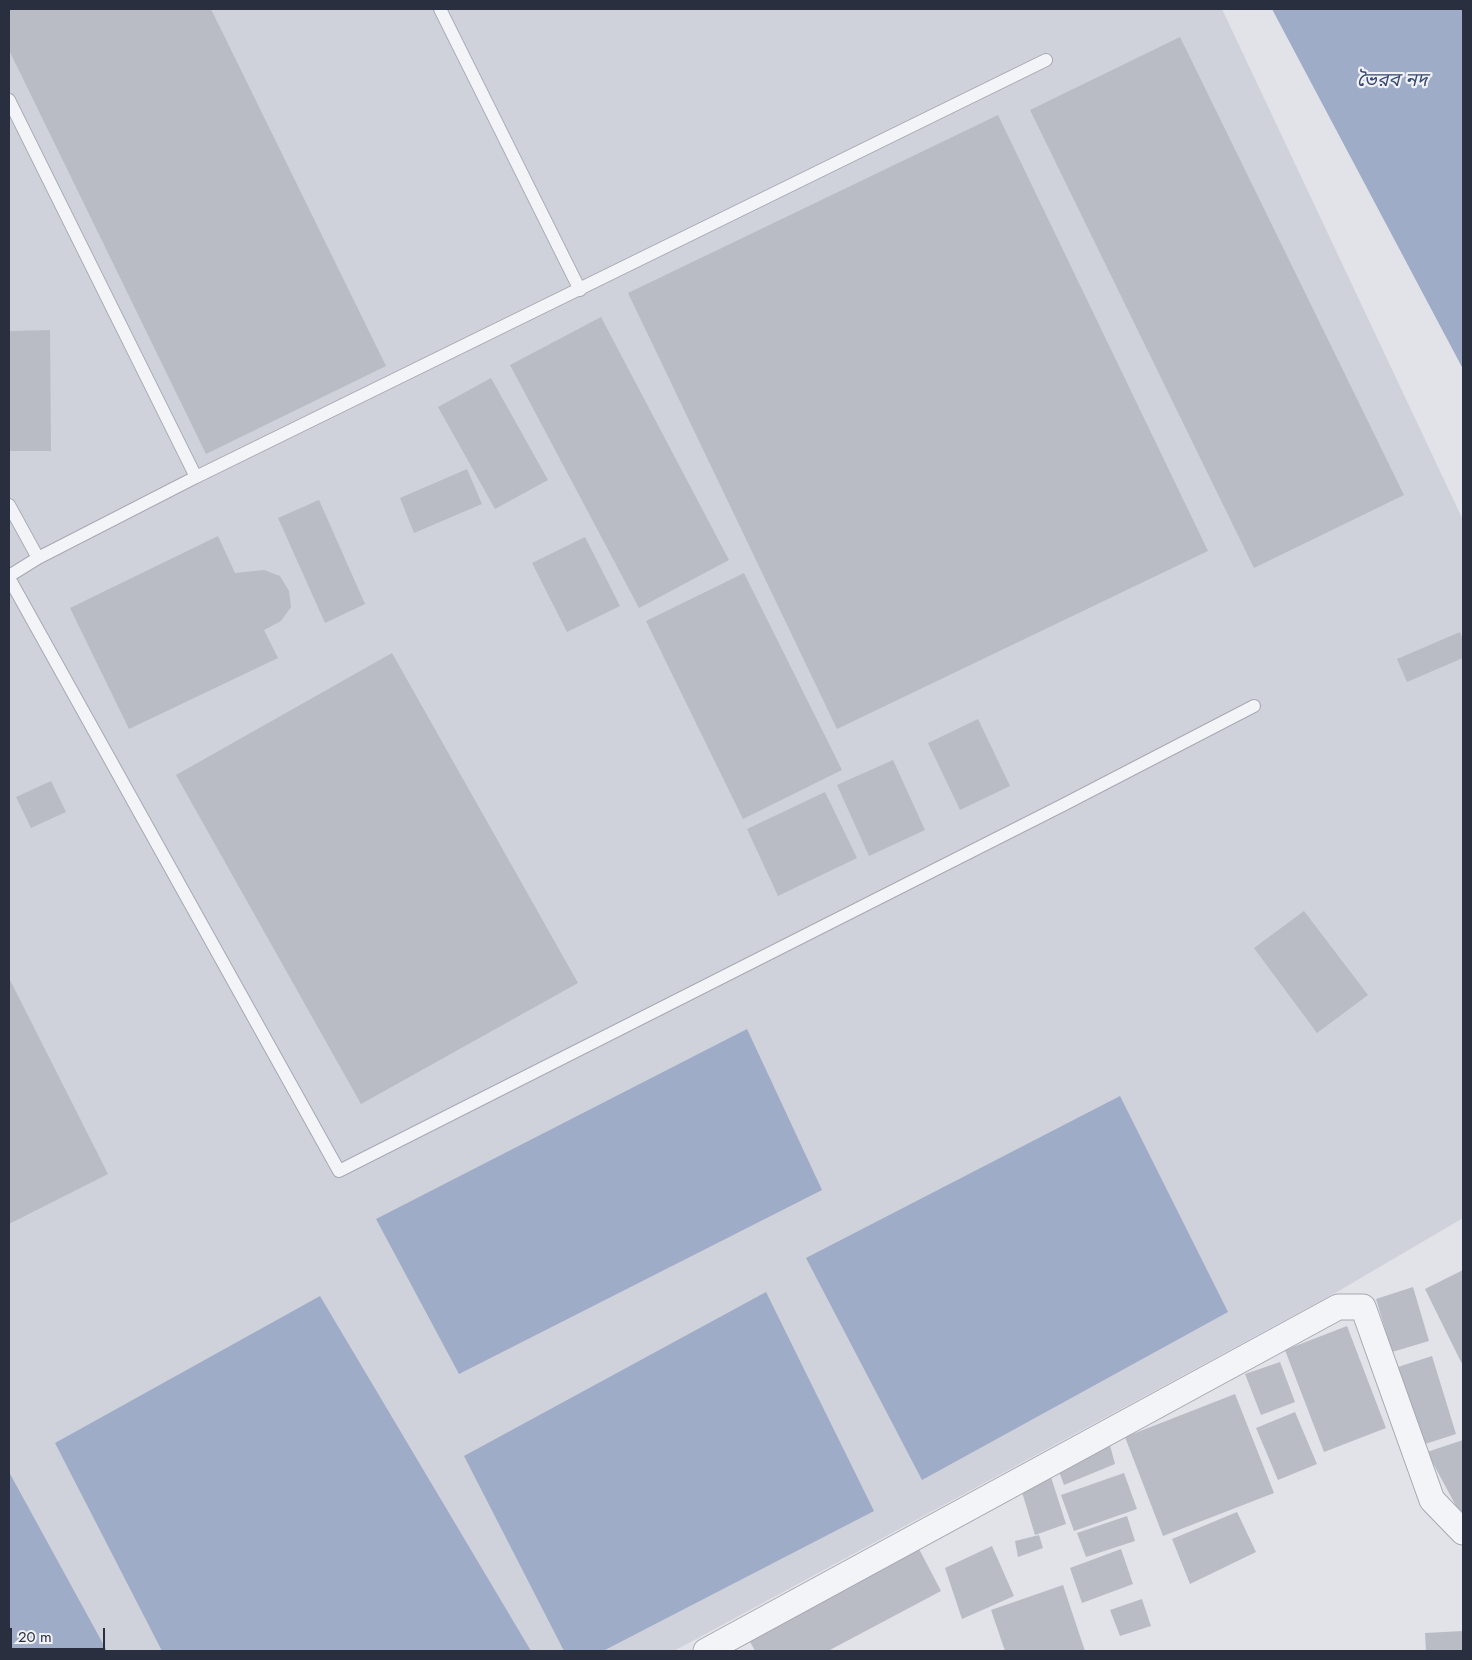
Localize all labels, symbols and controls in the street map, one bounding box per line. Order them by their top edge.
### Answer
water label: ভৈরব নদ [1357,70,1427,92]
scale bar [12,1618,108,1650]
text: 20 m [18,1626,52,1648]

